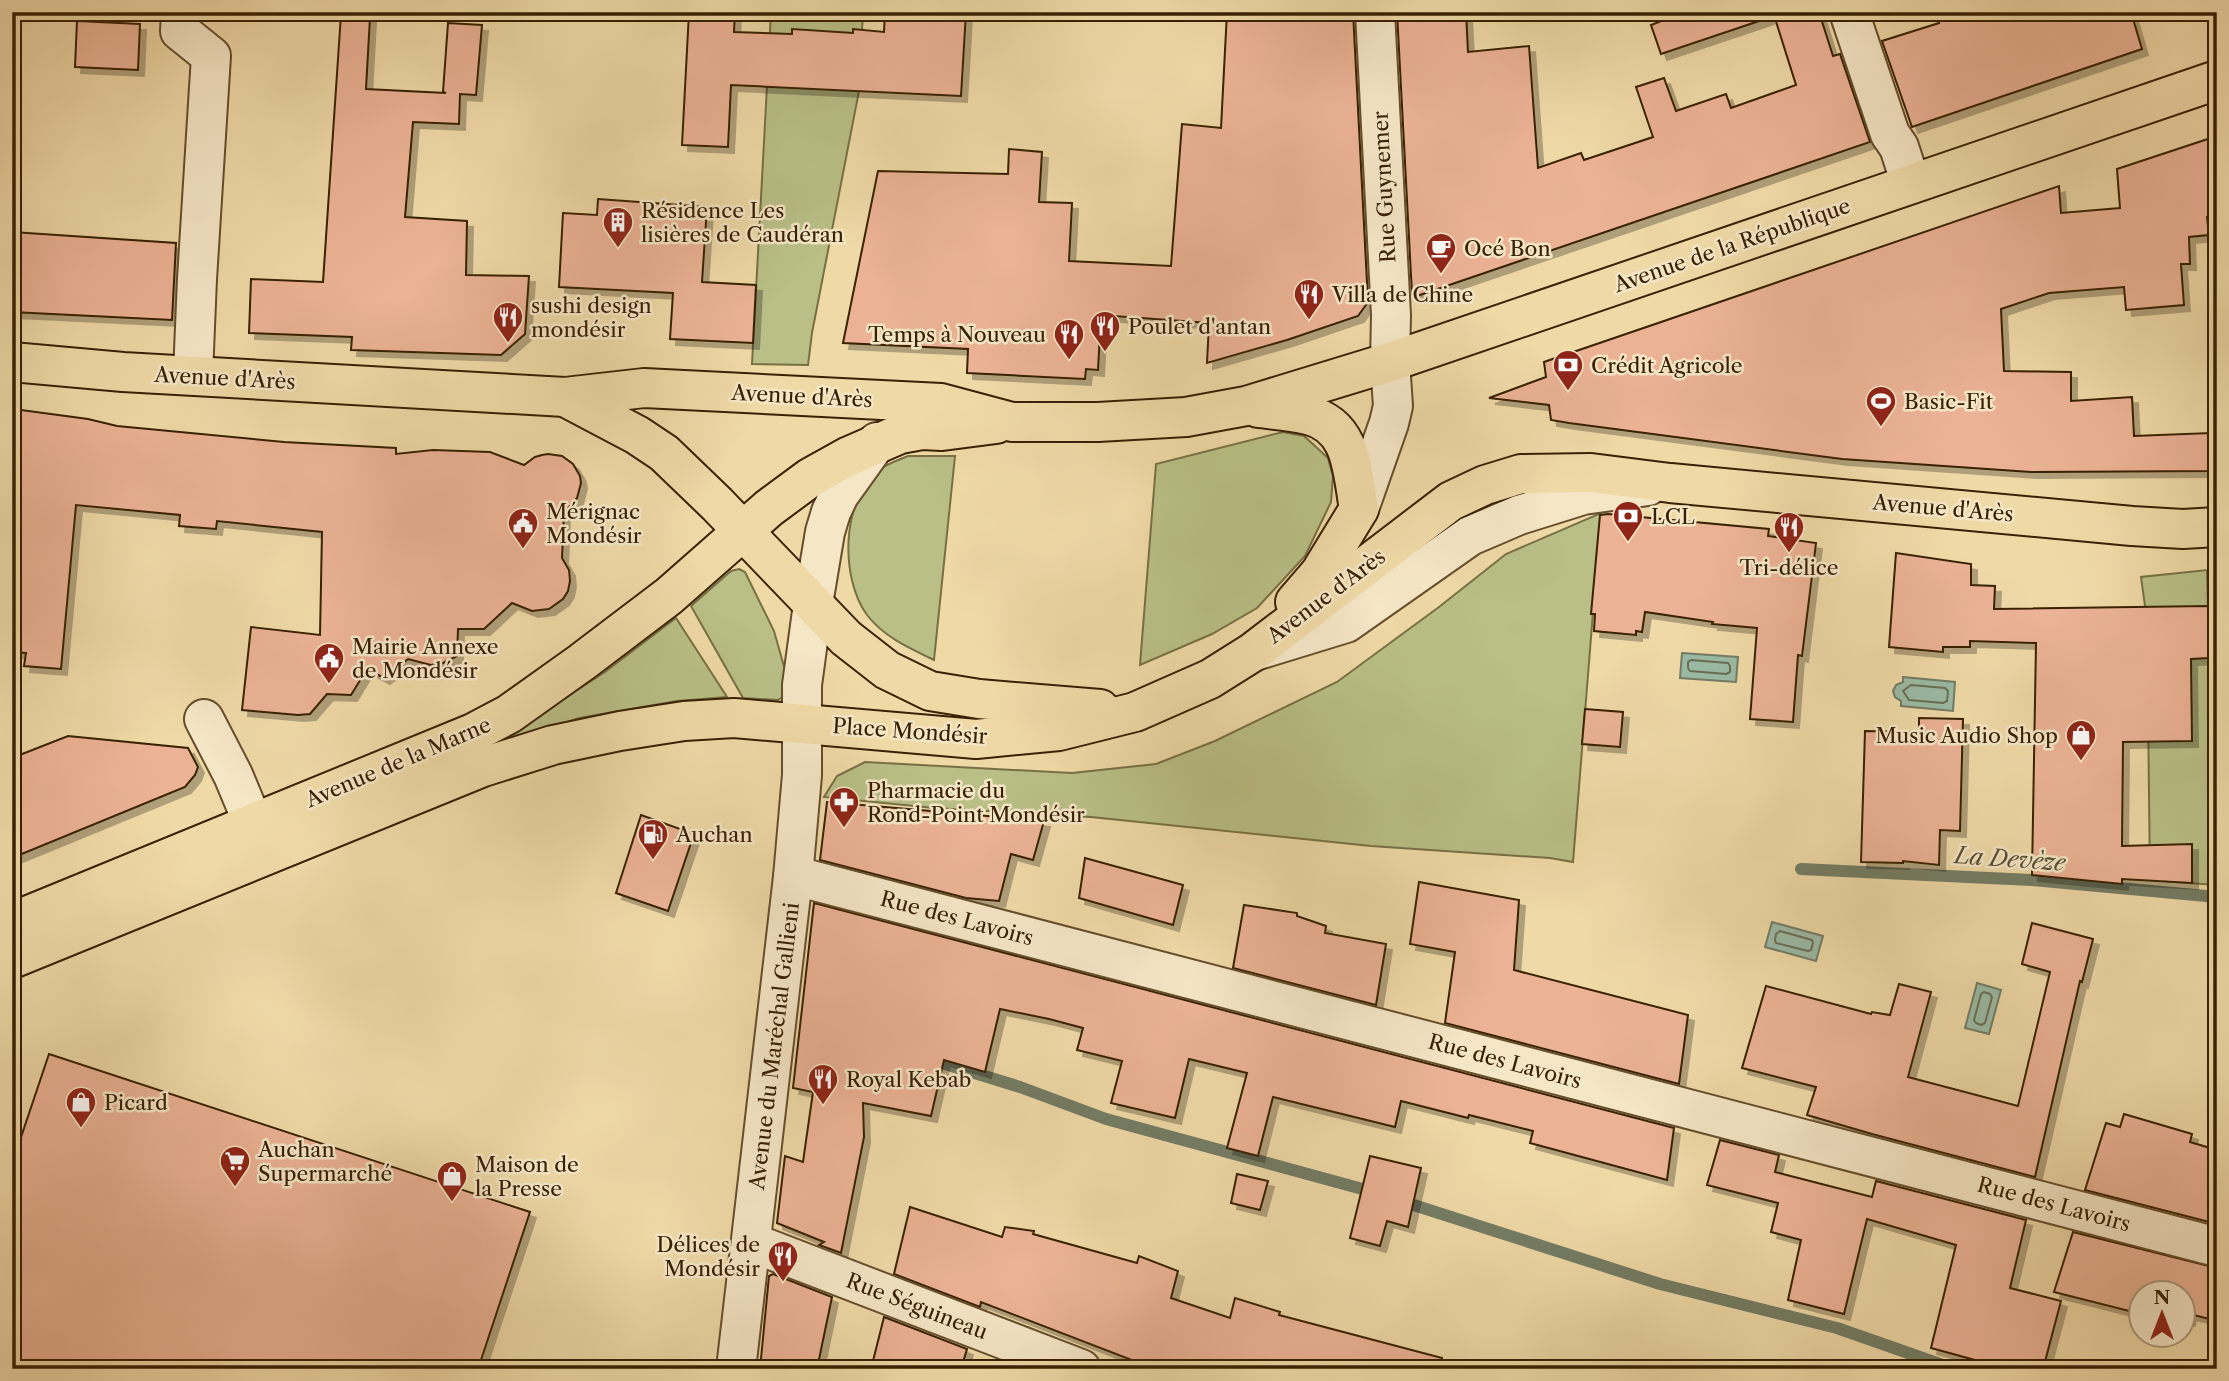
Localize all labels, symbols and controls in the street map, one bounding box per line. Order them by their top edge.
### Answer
street label: Rue Guynemer [1368,110,1400,264]
street label: Avenue de la République [1609,193,1854,298]
place label: Résidence Les lisières de Caudéran [641,198,844,247]
building icon: Résidence Les lisières de Caudéran [601,205,635,249]
cafe icon: Océ Bon [1424,231,1458,275]
place label: Océ Bon [1464,236,1551,261]
restaurant icon: Villa de Chine [1292,277,1326,321]
place label: Villa de Chine [1331,282,1473,307]
place label: sushi design mondésir [531,293,652,342]
restaurant icon: sushi design mondésir [491,300,525,344]
restaurant icon: Poulet d'antan [1088,309,1122,353]
place label: Poulet d'antan [1128,314,1271,339]
restaurant icon: Temps à Nouveau [1052,317,1086,361]
place label: Temps à Nouveau [868,322,1046,347]
bank icon: Crédit Agricole [1551,348,1585,392]
place label: Crédit Agricole [1591,353,1743,378]
street label: Avenue d'Arès [153,362,296,394]
street label: Avenue d'Arès [730,380,873,412]
sports icon: Basic-Fit [1864,384,1898,428]
place label: Basic-Fit [1904,389,1994,414]
street label: Avenue d'Arès [1871,489,2014,527]
place label: Mérignac Mondésir [546,499,642,548]
bank icon: LCL [1611,499,1645,543]
place label: LCL [1651,504,1695,529]
public building icon: Mérignac Mondésir [506,506,540,550]
restaurant icon: Tri-délice [1772,510,1806,554]
street label: Avenue d'Arès [1261,543,1390,649]
place label: Tri-délice [1739,555,1839,580]
place label: Mairie Annexe de Mondésir [352,634,499,683]
public building icon: Mairie Annexe de Mondésir [312,641,346,685]
street label: Avenue de la Marne [301,712,494,813]
street label: Place Mondésir [832,713,988,749]
shop icon: Music Audio Shop [2064,718,2098,762]
place label: Music Audio Shop [1876,723,2058,748]
place label: Pharmacie du Rond-Point Mondésir [867,778,1085,827]
pharmacy icon: Pharmacie du Rond-Point Mondésir [827,785,861,829]
fuel station icon: Auchan [636,817,670,861]
place label: Auchan [675,822,753,847]
water label: La Devèze [1952,841,2067,877]
street label: Rue des Lavoirs [878,886,1036,950]
street label: Avenue du Maréchal Gallieni [744,901,804,1192]
street label: Rue des Lavoirs [1426,1029,1584,1093]
restaurant icon: Royal Kebab [806,1062,840,1106]
place label: Royal Kebab [846,1067,971,1092]
shop icon: Picard [64,1085,98,1129]
place label: Picard [104,1090,168,1115]
place label: Auchan Supermarché [257,1137,392,1186]
supermarket icon: Auchan Supermarché [218,1144,252,1188]
place label: Maison de la Presse [475,1152,579,1201]
shop icon: Maison de la Presse [435,1159,469,1203]
street label: Rue des Lavoirs [1975,1172,2133,1236]
place label: Délices de Mondésir [657,1232,760,1281]
restaurant icon: Délices de Mondésir [766,1239,800,1283]
street label: Rue Séguineau [843,1268,991,1344]
north arrow [2128,1280,2198,1350]
text: N [2154,1286,2170,1309]

